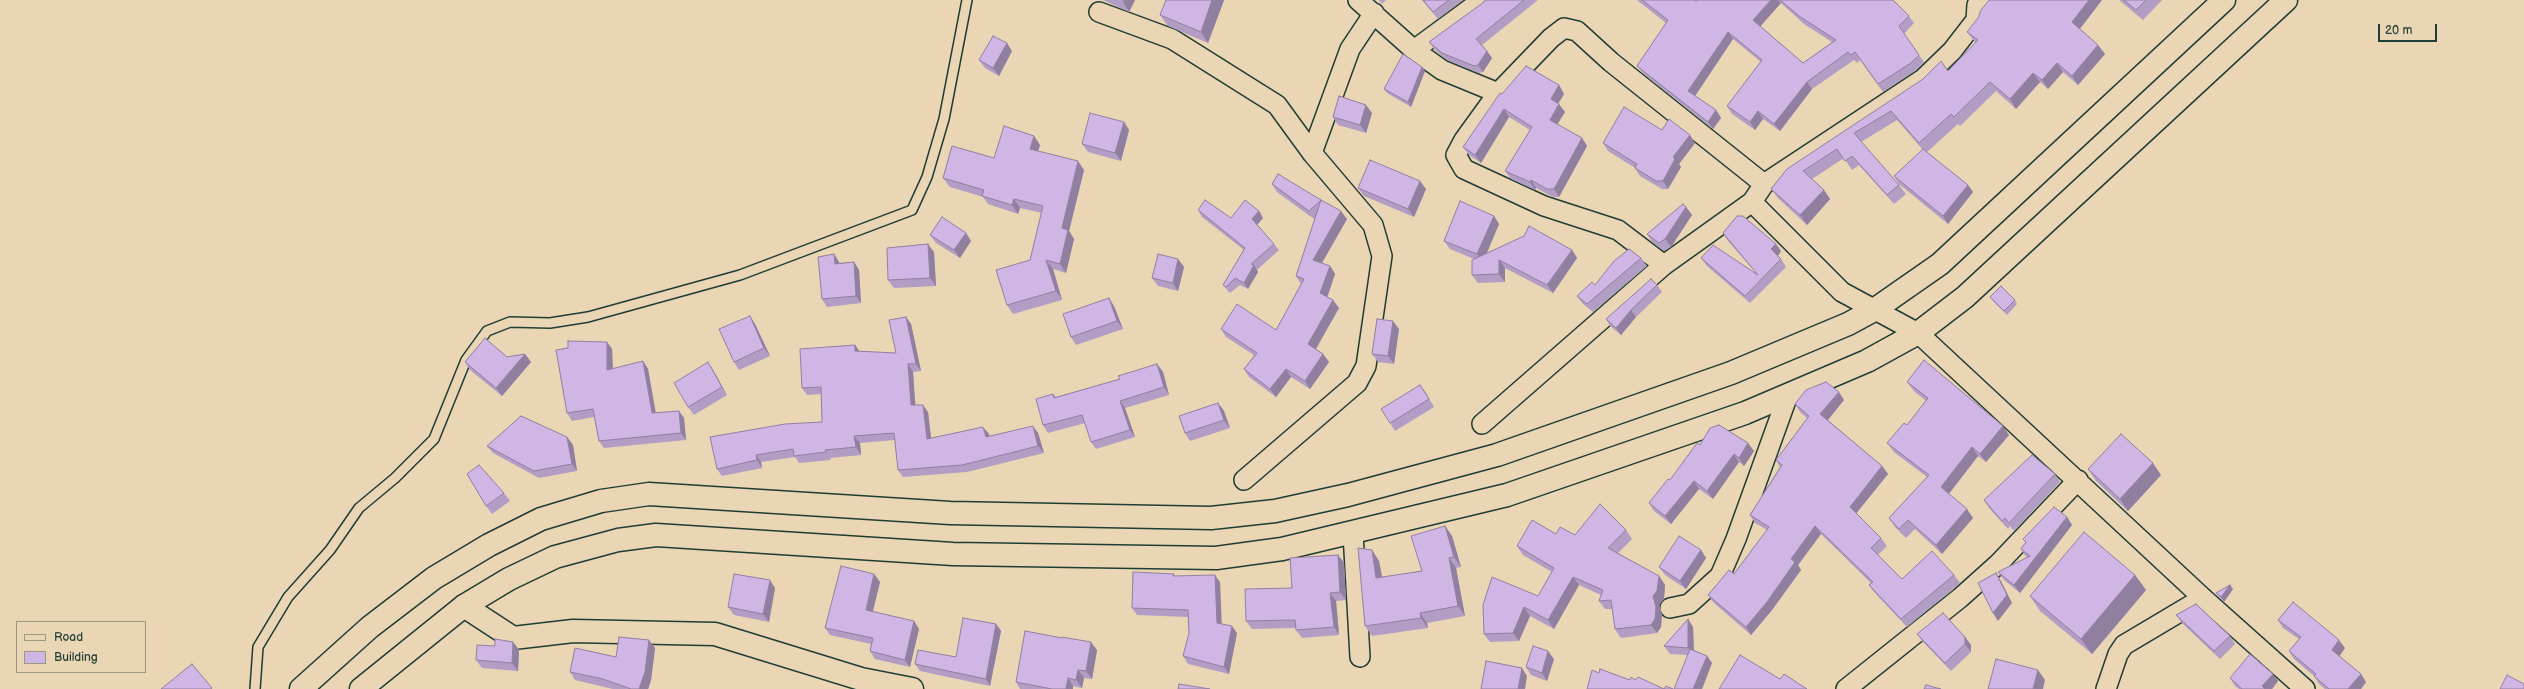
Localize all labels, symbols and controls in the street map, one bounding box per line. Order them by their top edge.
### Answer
scale bar [2380,16,2439,42]
text: 20 m [2385,23,2412,38]
legend [16,621,146,673]
text: Road [54,630,83,645]
text: Building [54,650,98,665]

